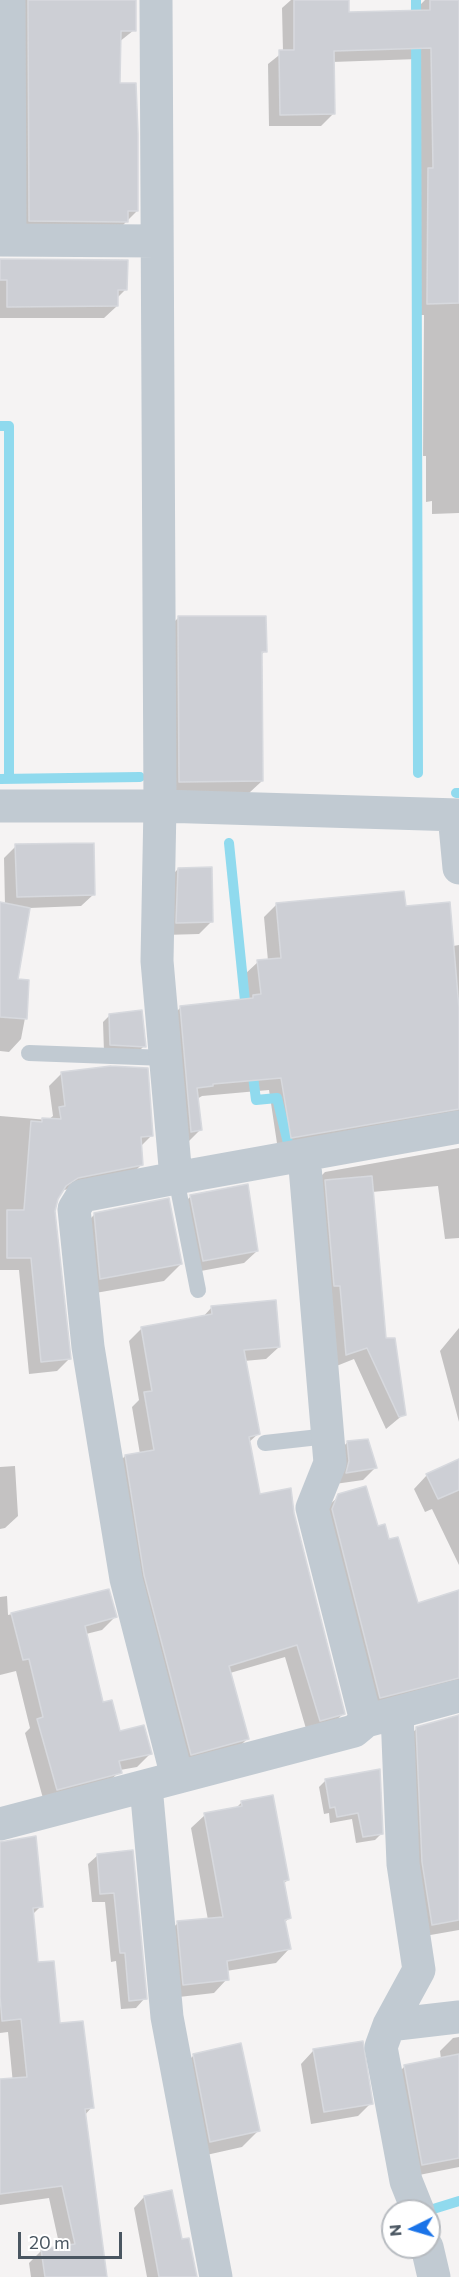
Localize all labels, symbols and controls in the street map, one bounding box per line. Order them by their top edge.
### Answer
north arrow [381,2199,441,2259]
scale bar [21,2220,124,2258]
text: N [385,2224,405,2237]
text: 20 m [29,2231,70,2253]

